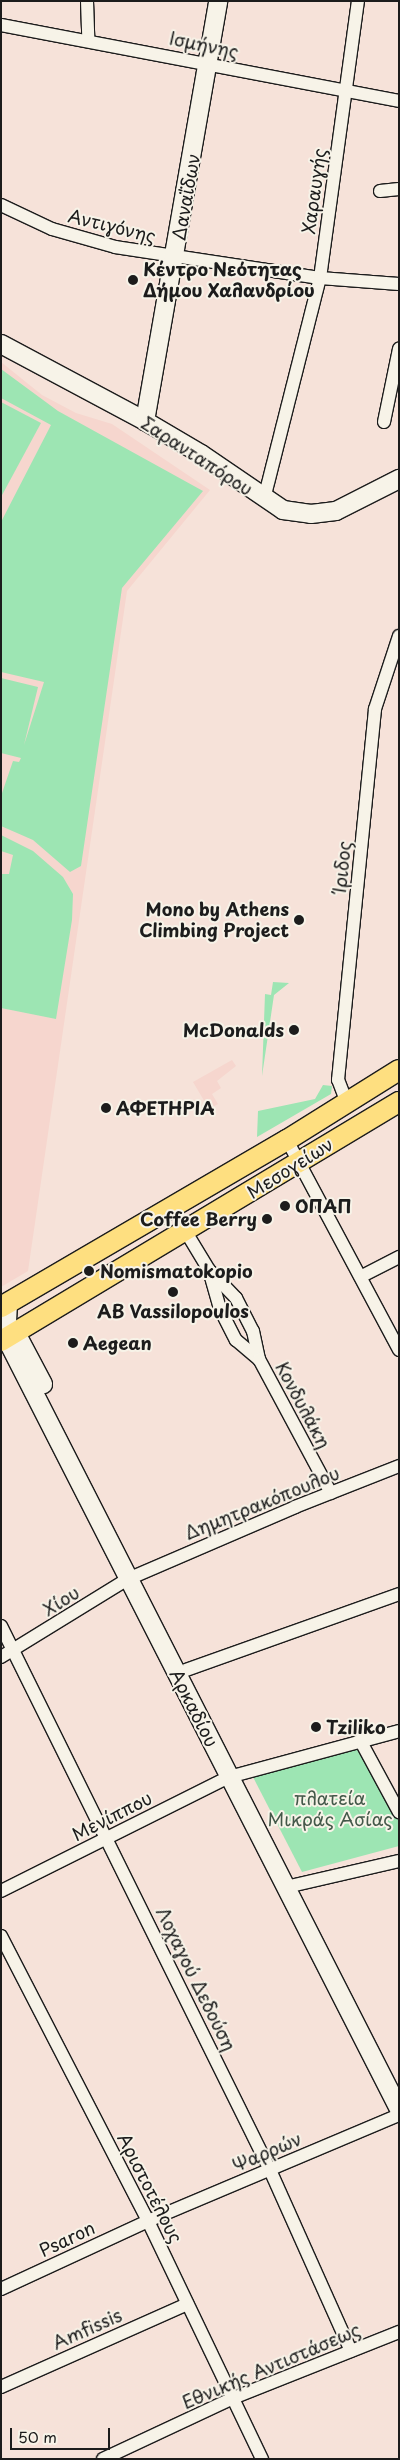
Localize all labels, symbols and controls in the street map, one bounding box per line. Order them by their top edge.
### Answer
street label: Ισμήνης [168,27,240,63]
street label: Χαραυγής [297,147,331,235]
street label: Δαναΐδων [168,152,204,242]
street label: Αντιγόνης [66,205,158,247]
place label: Κέντρο Νεότητας Δήμου Χαλανδρίου [143,259,315,302]
marker: Κέντρο Νεότητας Δήμου Χαλανδρίου [127,274,139,286]
street label: Σαρανταπόρου [137,412,257,500]
street label: Ίριδος [329,840,355,894]
place label: Mono by Athens Climbing Project [139,899,289,942]
marker: Mono by Athens Climbing Project [293,914,305,926]
place label: McDonalds [183,1019,284,1041]
marker: McDonalds [288,1024,300,1036]
place label: ΑΦΕΤΗΡΙΑ [116,1097,215,1119]
marker: ΑΦΕΤΗΡΙΑ [100,1102,112,1114]
street label: Μεσογείων [243,1133,337,1203]
place label: ΟΠΑΠ [295,1195,352,1217]
marker: ΟΠΑΠ [279,1200,291,1212]
place label: Coffee Berry [139,1208,257,1230]
marker: Coffee Berry [261,1213,273,1225]
place label: Nomismatokopio [100,1260,253,1282]
marker: Nomismatokopio [82,1264,96,1278]
marker: AB Vassilopoulos [167,1286,179,1298]
place label: AB Vassilopoulos [97,1300,249,1322]
place label: Aegean [83,1332,152,1354]
marker: Aegean [67,1337,79,1349]
street label: Κονδυλάκη [271,1358,335,1452]
street label: Δημητρακόπουλου [181,1462,343,1544]
street label: Χίου [39,1582,83,1620]
street label: Αρκαδίου [165,1666,223,1750]
place label: Tziliko [326,1716,386,1738]
marker: Tziliko [310,1721,322,1733]
street label: Μενίππου [68,1787,156,1845]
park label: πλατεία Μικράς Ασίας [267,1788,393,1830]
street label: Λοχαγού Δεδούση [152,1904,240,2054]
street label: Ψαρρών [229,2128,305,2176]
street label: Αριστοτέλους [113,2130,187,2246]
street label: Psaron [36,2217,98,2261]
street label: Amfissis [49,2304,125,2354]
street label: Εθνικής Αντιστάσεως [179,2319,363,2413]
scale bar [12,2418,112,2450]
text: 50 m [18,2425,57,2448]

